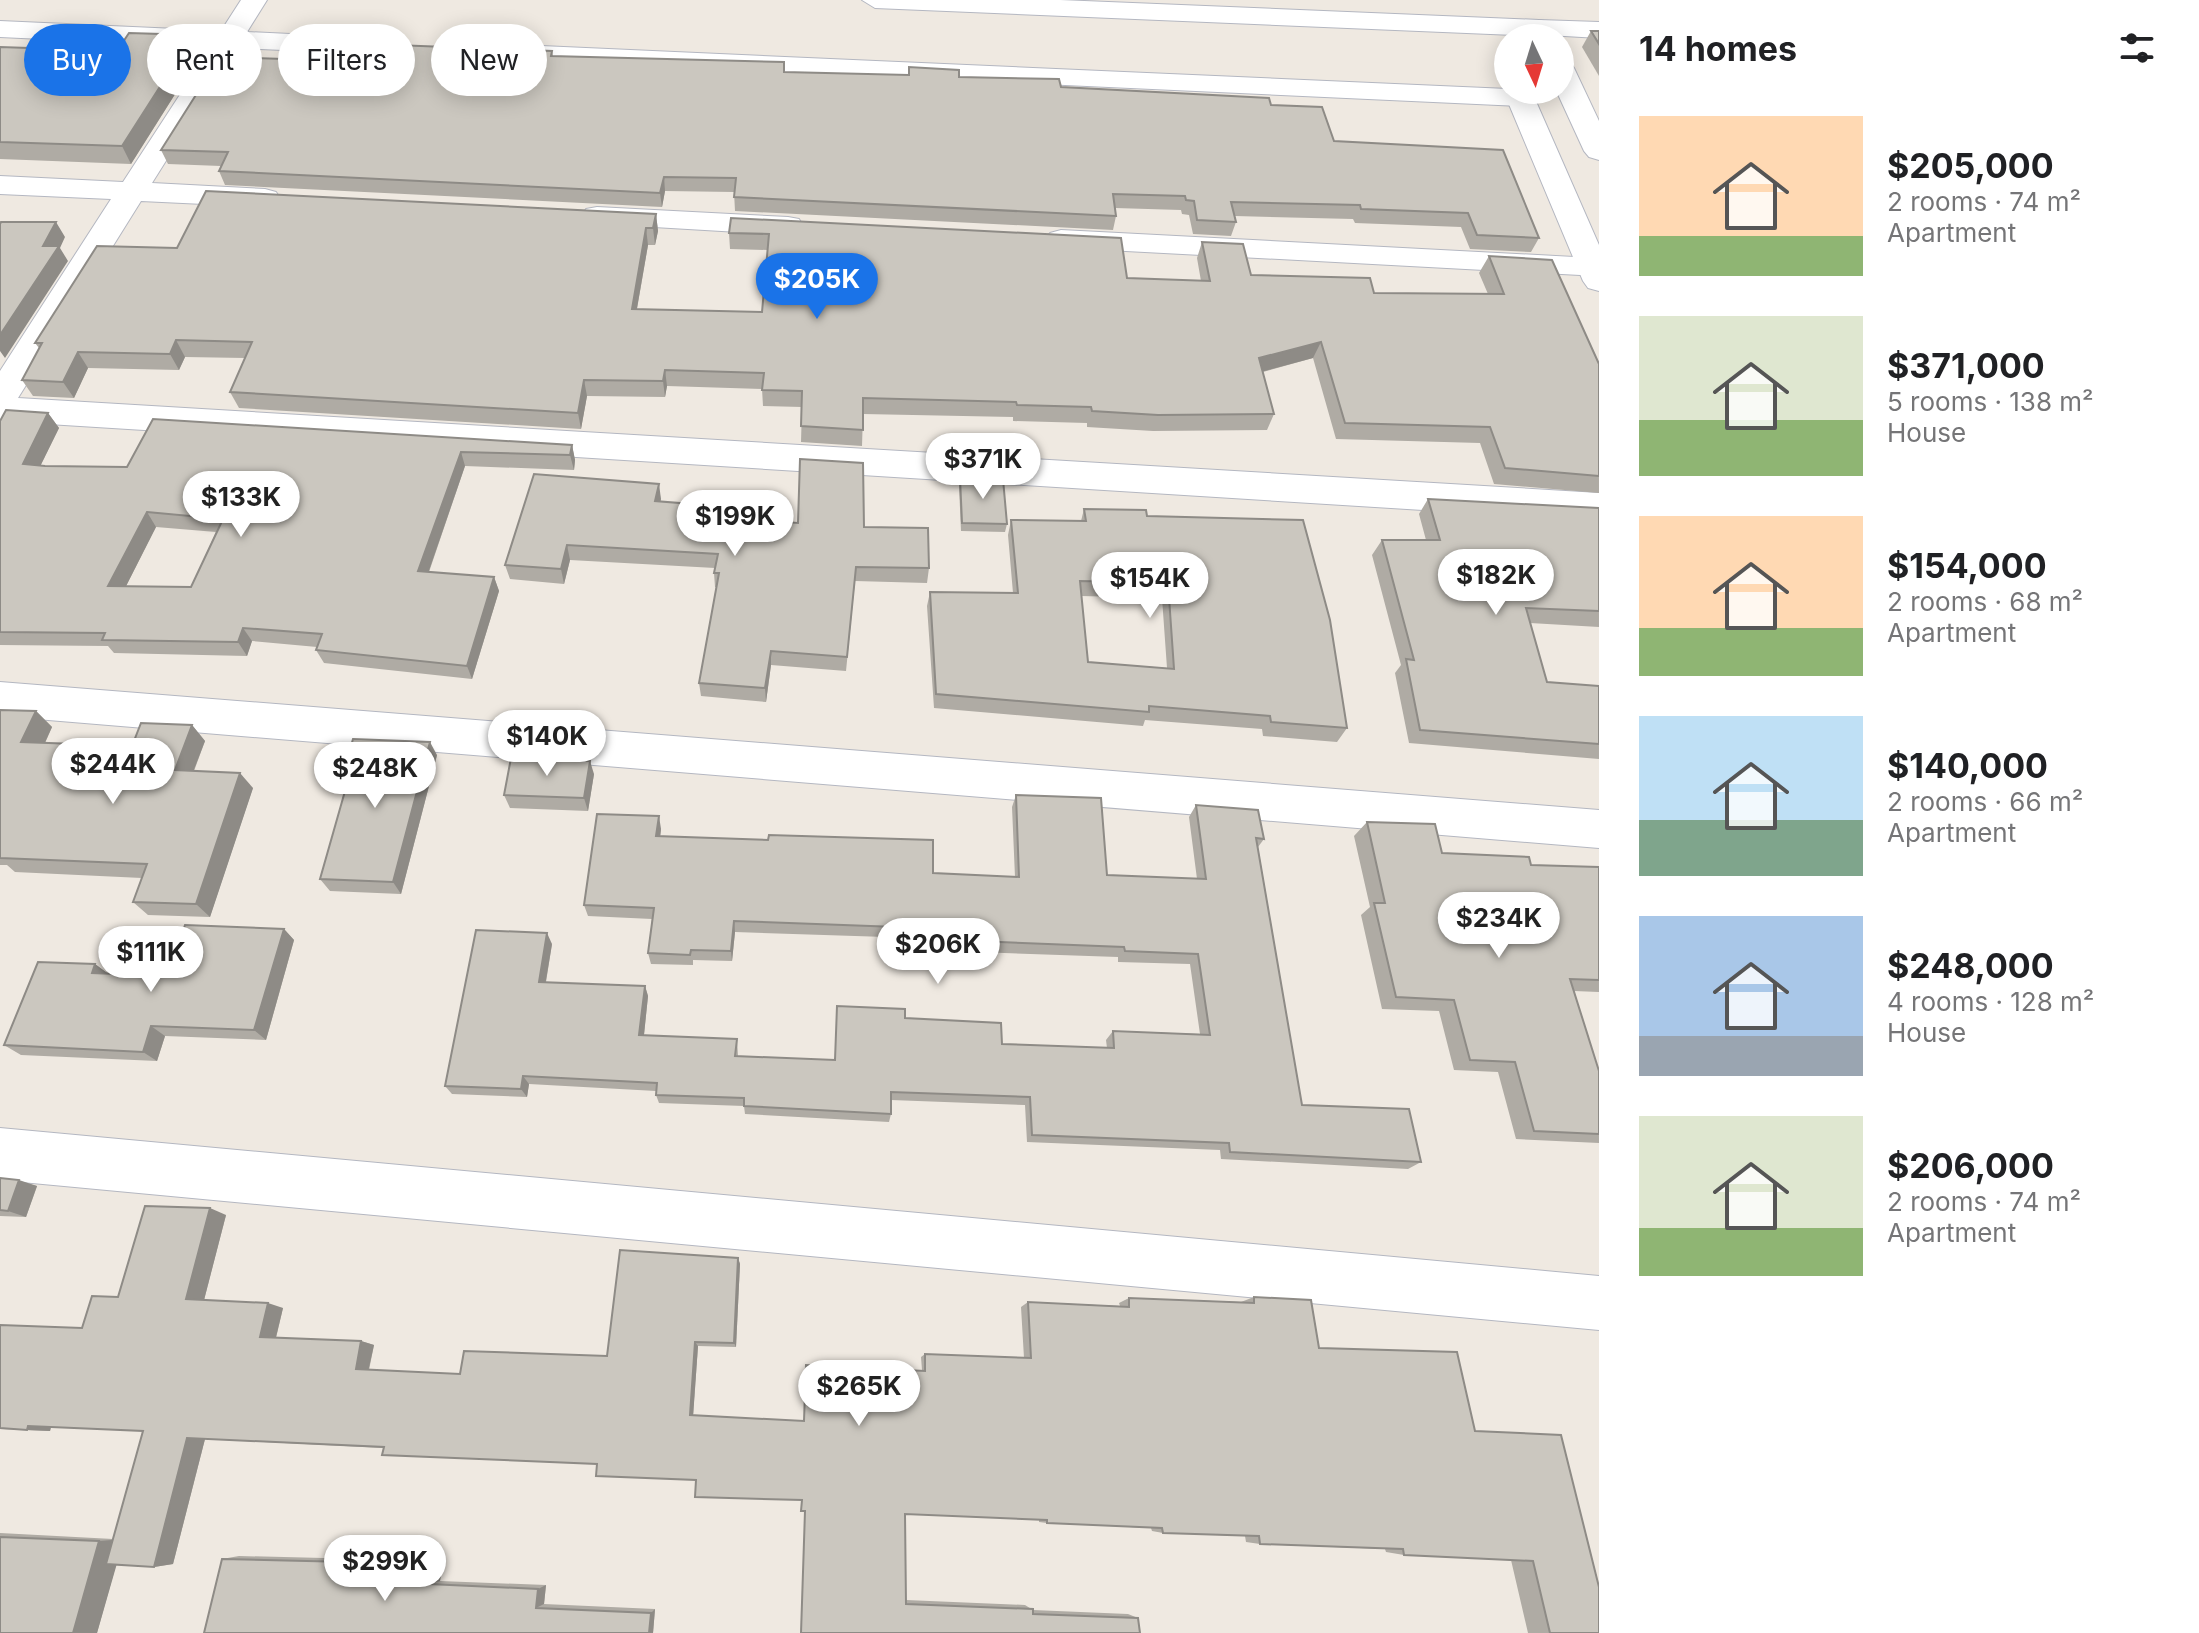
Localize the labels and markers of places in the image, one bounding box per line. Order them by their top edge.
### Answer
pin: $205K [761,253,873,321]
pin: $371K [927,433,1039,501]
pin: $133K [185,471,297,539]
pin: $199K [679,490,791,558]
pin: $182K [1440,549,1552,617]
pin: $154K [1094,552,1206,620]
pin: $140K [491,710,603,778]
pin: $244K [57,738,169,806]
pin: $248K [319,742,431,810]
pin: $234K [1443,892,1555,960]
pin: $206K [882,918,994,986]
pin: $111K [95,926,207,994]
pin: $265K [803,1360,915,1428]
pin: $299K [329,1535,441,1603]

